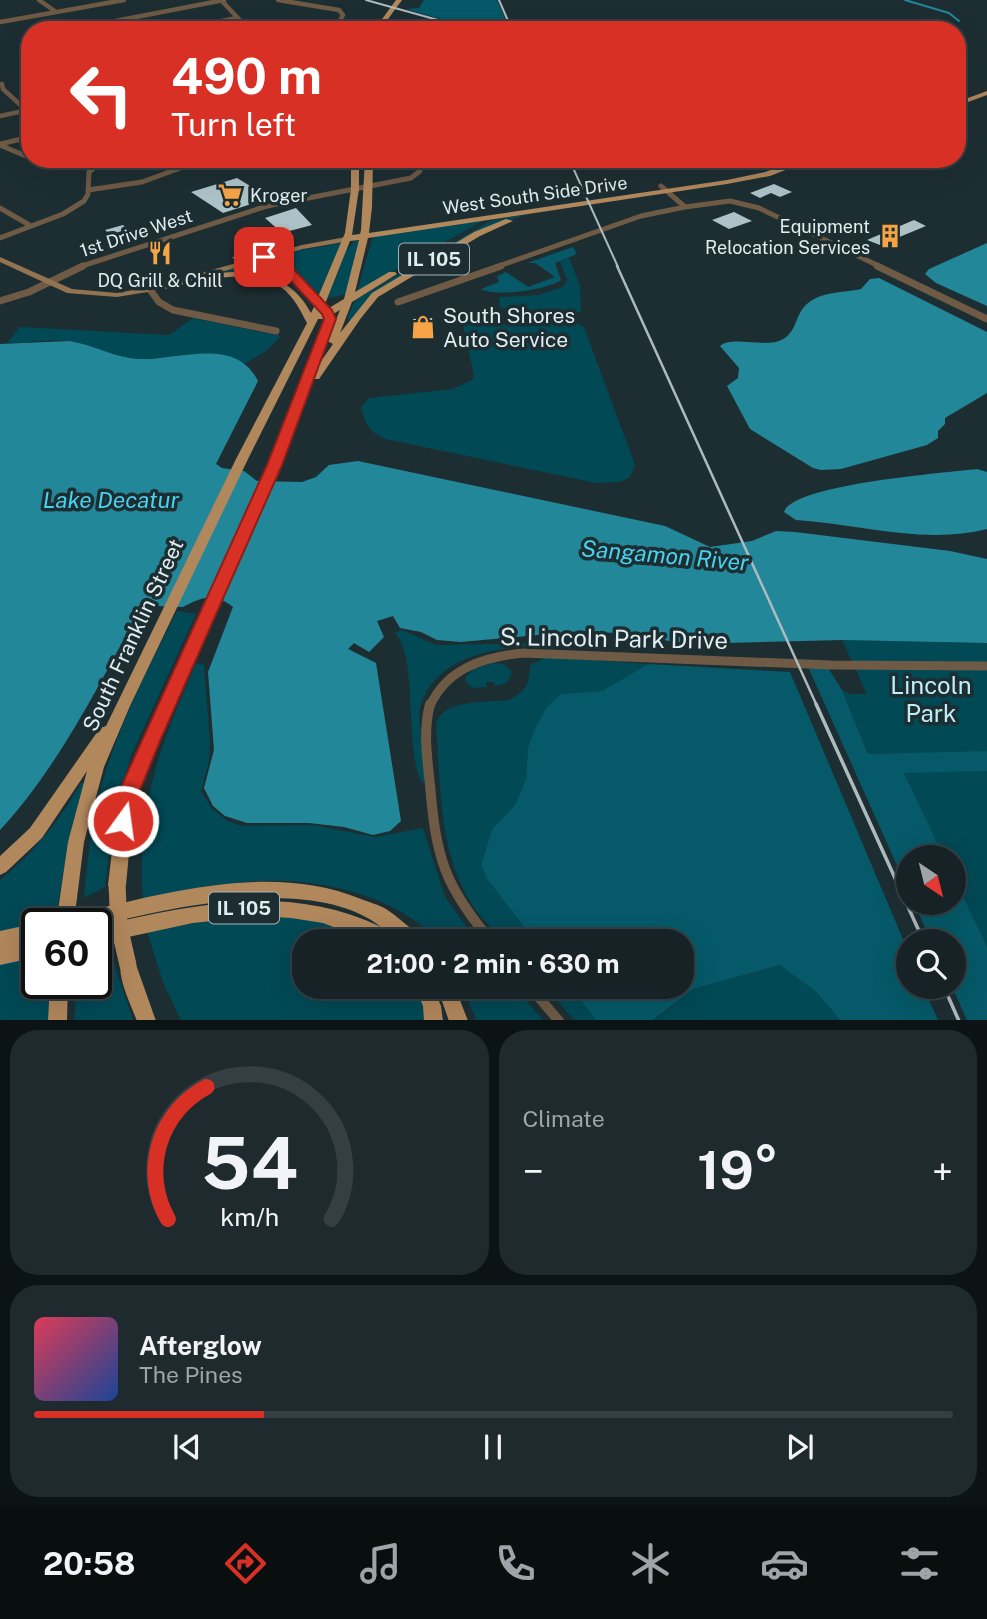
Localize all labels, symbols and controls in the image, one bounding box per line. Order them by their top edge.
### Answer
text: 490 m [171,47,322,105]
icon: left [56,49,147,140]
text: Turn left [171,106,296,143]
street label: West South Side Drive [441,172,629,218]
supermarket icon: Kroger [216,181,244,209]
place label: Kroger [250,185,307,206]
street label: 1st Drive West [77,205,195,261]
place label: Equipment Relocation Services [705,216,870,258]
building icon: Equipment Relocation Services [876,222,904,250]
pin [234,227,294,287]
icon: arrive [245,238,283,276]
restaurant icon: DQ Grill & Chill [146,239,174,267]
road number: IL 105 [399,244,469,274]
place label: DQ Grill & Chill [97,270,223,291]
place label: South Shores Auto Service [443,303,575,352]
shop icon: South Shores Auto Service [409,313,437,341]
water label: Lake Decatur [43,486,180,513]
water label: Sangamon River [580,534,750,576]
street label: South Franklin Street [77,535,189,735]
street label: S. Lincoln Park Drive [500,622,728,654]
park label: Lincoln Park [890,671,972,727]
position arrow [86,784,160,858]
north arrow [896,845,966,915]
map controls [896,845,966,999]
road number: IL 105 [209,893,279,924]
speed limit sign: 60 [21,908,112,999]
button: search [896,929,966,999]
text: 21:00 · 2 min · 630 m [366,948,620,979]
text: Climate [523,1105,605,1132]
text: 54 [201,1120,298,1205]
text: 19° [697,1140,778,1201]
text: − [523,1149,544,1194]
text: + [932,1149,953,1194]
text: km/h [220,1201,279,1231]
text: Afterglow [139,1330,262,1361]
text: The Pines [139,1361,243,1388]
icon: previous [168,1428,206,1466]
icon: pause [474,1428,512,1466]
icon: next [781,1428,819,1466]
icon: directions [221,1539,270,1588]
icon: music [356,1539,405,1588]
icon: phone [491,1539,540,1588]
icon: climate [626,1539,675,1588]
icon: car [760,1539,809,1588]
icon: filters [895,1539,944,1588]
text: 20:58 [43,1545,136,1582]

